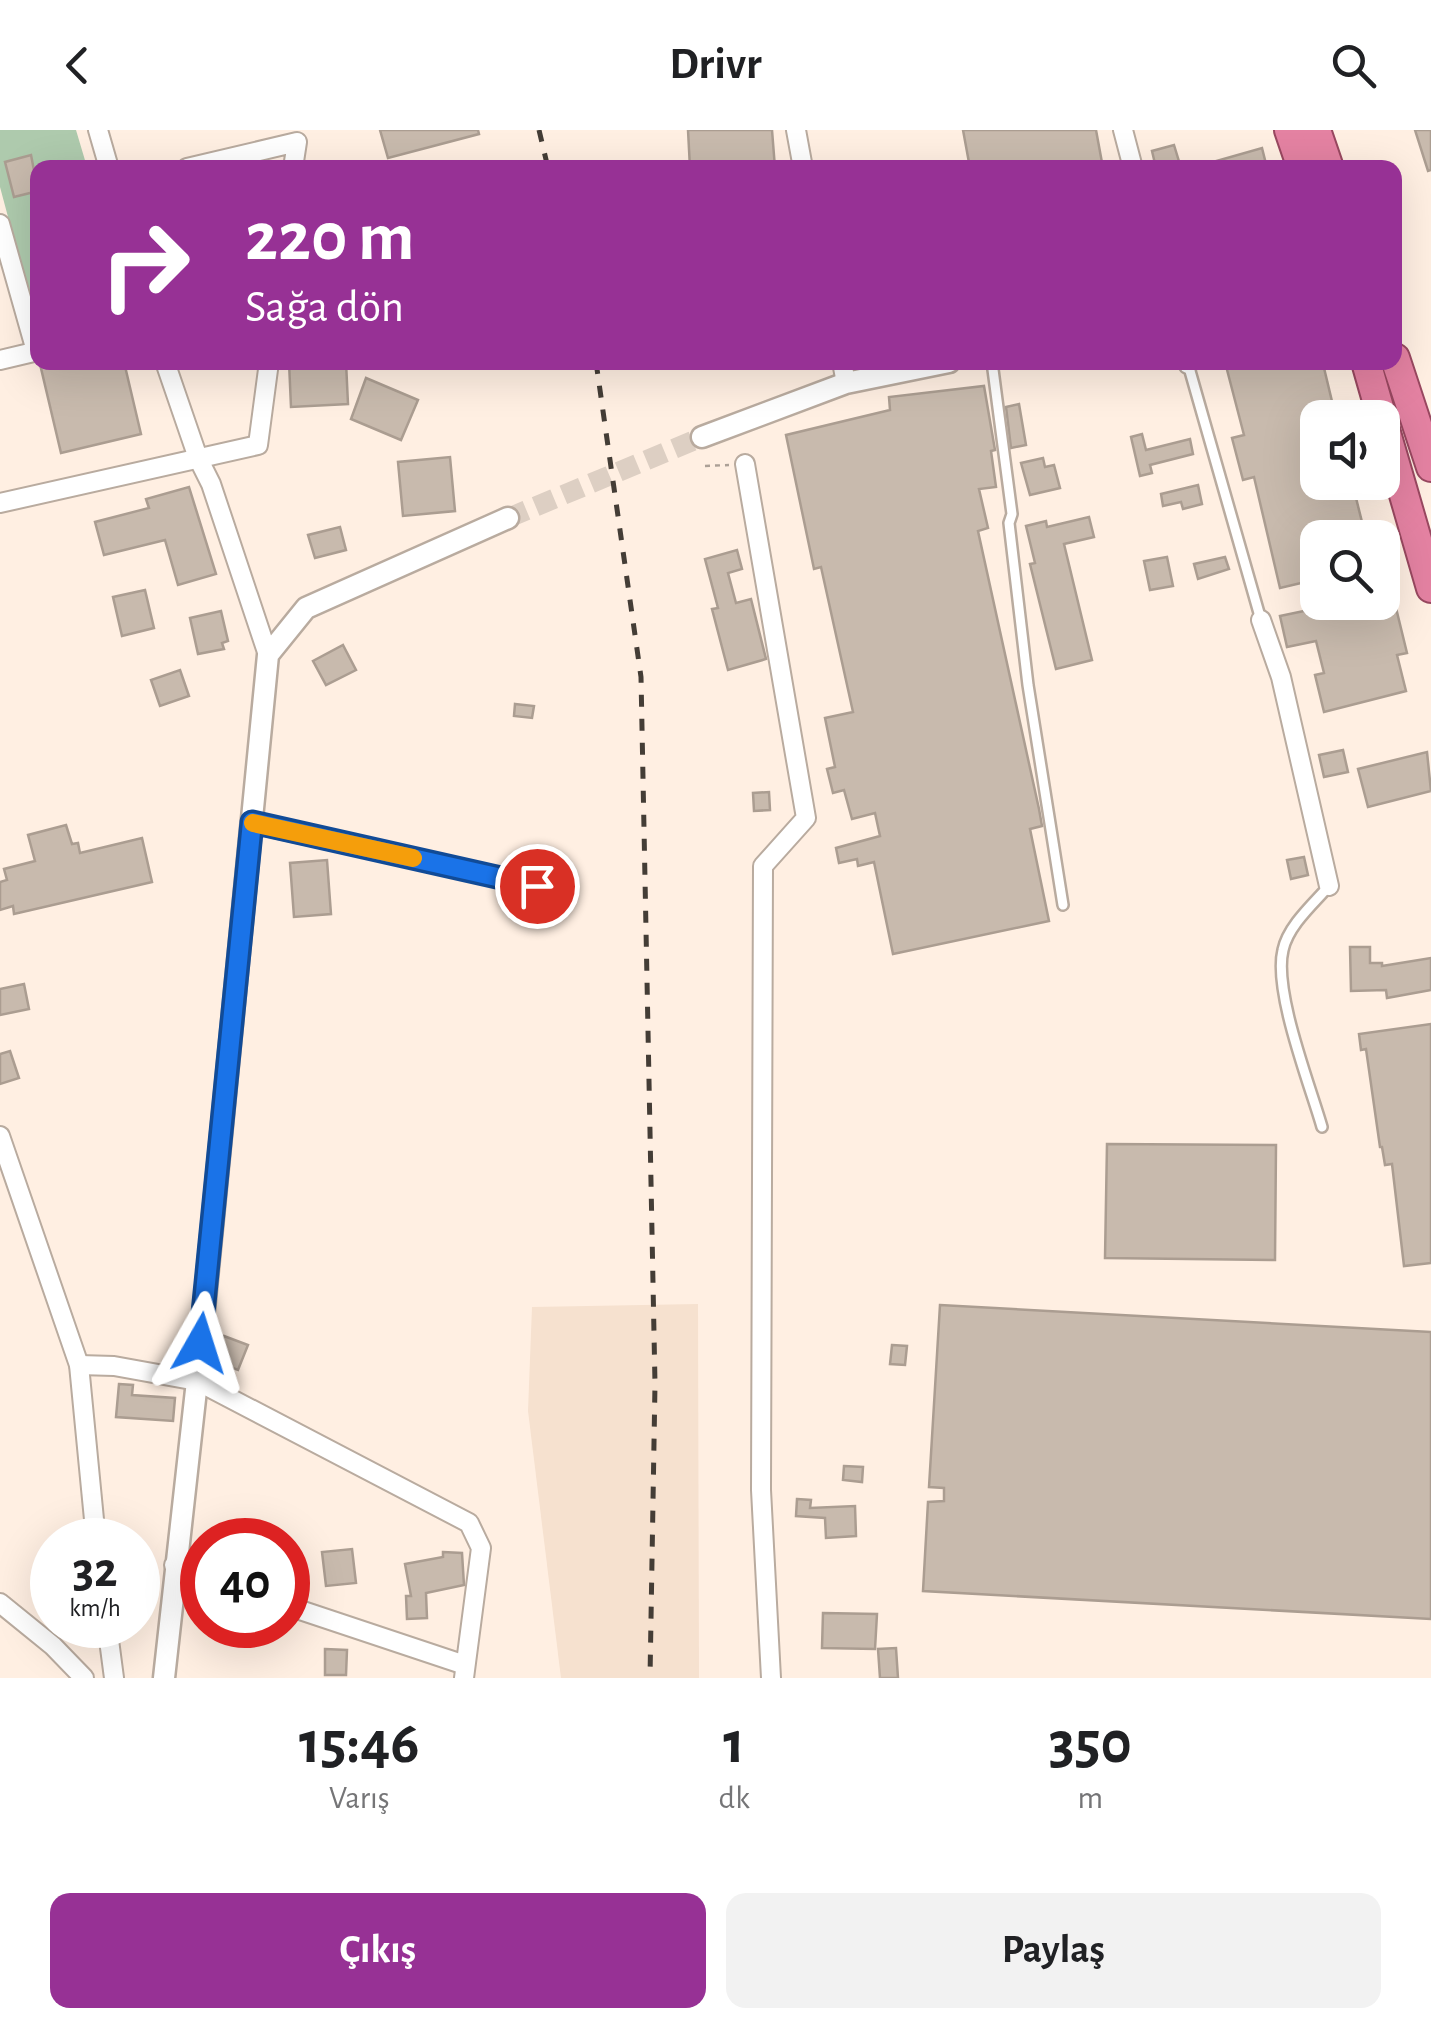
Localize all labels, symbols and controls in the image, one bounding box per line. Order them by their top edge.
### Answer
icon: back [50,38,105,93]
icon: search [1326,38,1381,93]
text: Drivr [669,42,762,87]
icon: right [80,200,210,330]
text: 220 m [245,203,414,273]
text: Sağa dön [245,285,404,330]
map controls [1300,400,1400,620]
button: sound [1300,400,1400,500]
button: search [1300,520,1400,620]
pin [495,844,580,929]
icon: arrive [510,859,565,914]
position arrow [148,1291,252,1395]
speed limit sign: 40 [180,1518,310,1648]
text: 32 [72,1546,118,1596]
text: km/h [69,1596,121,1621]
text: 15:46 [299,1714,420,1774]
text: 1 [723,1714,745,1774]
text: 350 [1049,1714,1132,1774]
text: Varış [329,1782,390,1814]
text: dk [719,1782,750,1814]
text: m [1078,1782,1103,1814]
button: Çıkış [50,1893,706,2008]
button: Paylaş [726,1893,1381,2008]

